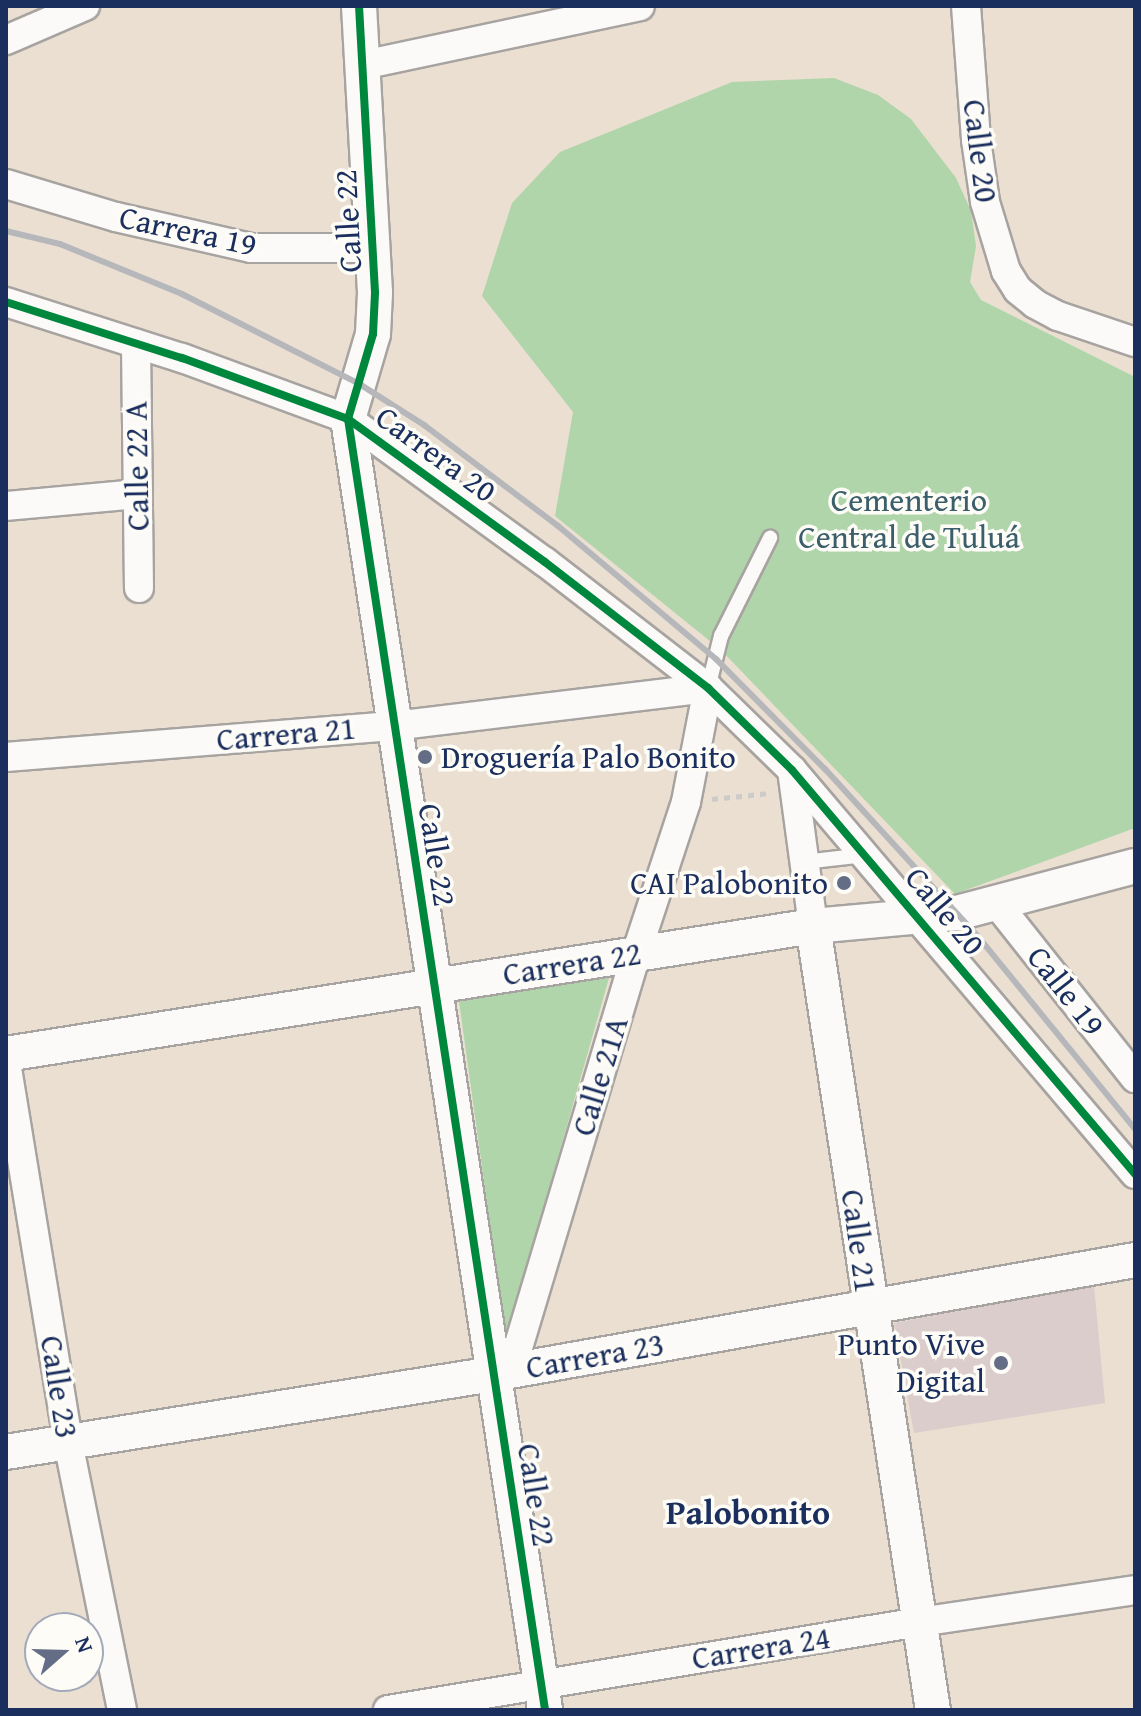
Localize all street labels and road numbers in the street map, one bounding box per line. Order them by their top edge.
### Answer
street label: Calle 20 [955,97,1005,205]
street label: Calle 22 [326,168,370,274]
street label: Carrera 19 [116,198,260,264]
street label: Carrera 20 [368,398,504,510]
street label: Calle 22 A [117,401,157,531]
street label: Carrera 21 [215,709,357,759]
street label: Calle 22 [410,801,464,909]
street label: Calle 20 [897,859,993,963]
street label: Carrera 22 [500,934,644,994]
street label: Calle 19 [1019,938,1113,1044]
street label: Calle 21A [564,1012,636,1140]
street label: Calle 21 [833,1187,885,1295]
street label: Carrera 23 [523,1325,667,1387]
street label: Calle 23 [32,1333,86,1441]
street label: Calle 22 [509,1441,563,1549]
street label: Carrera 24 [689,1618,833,1678]

